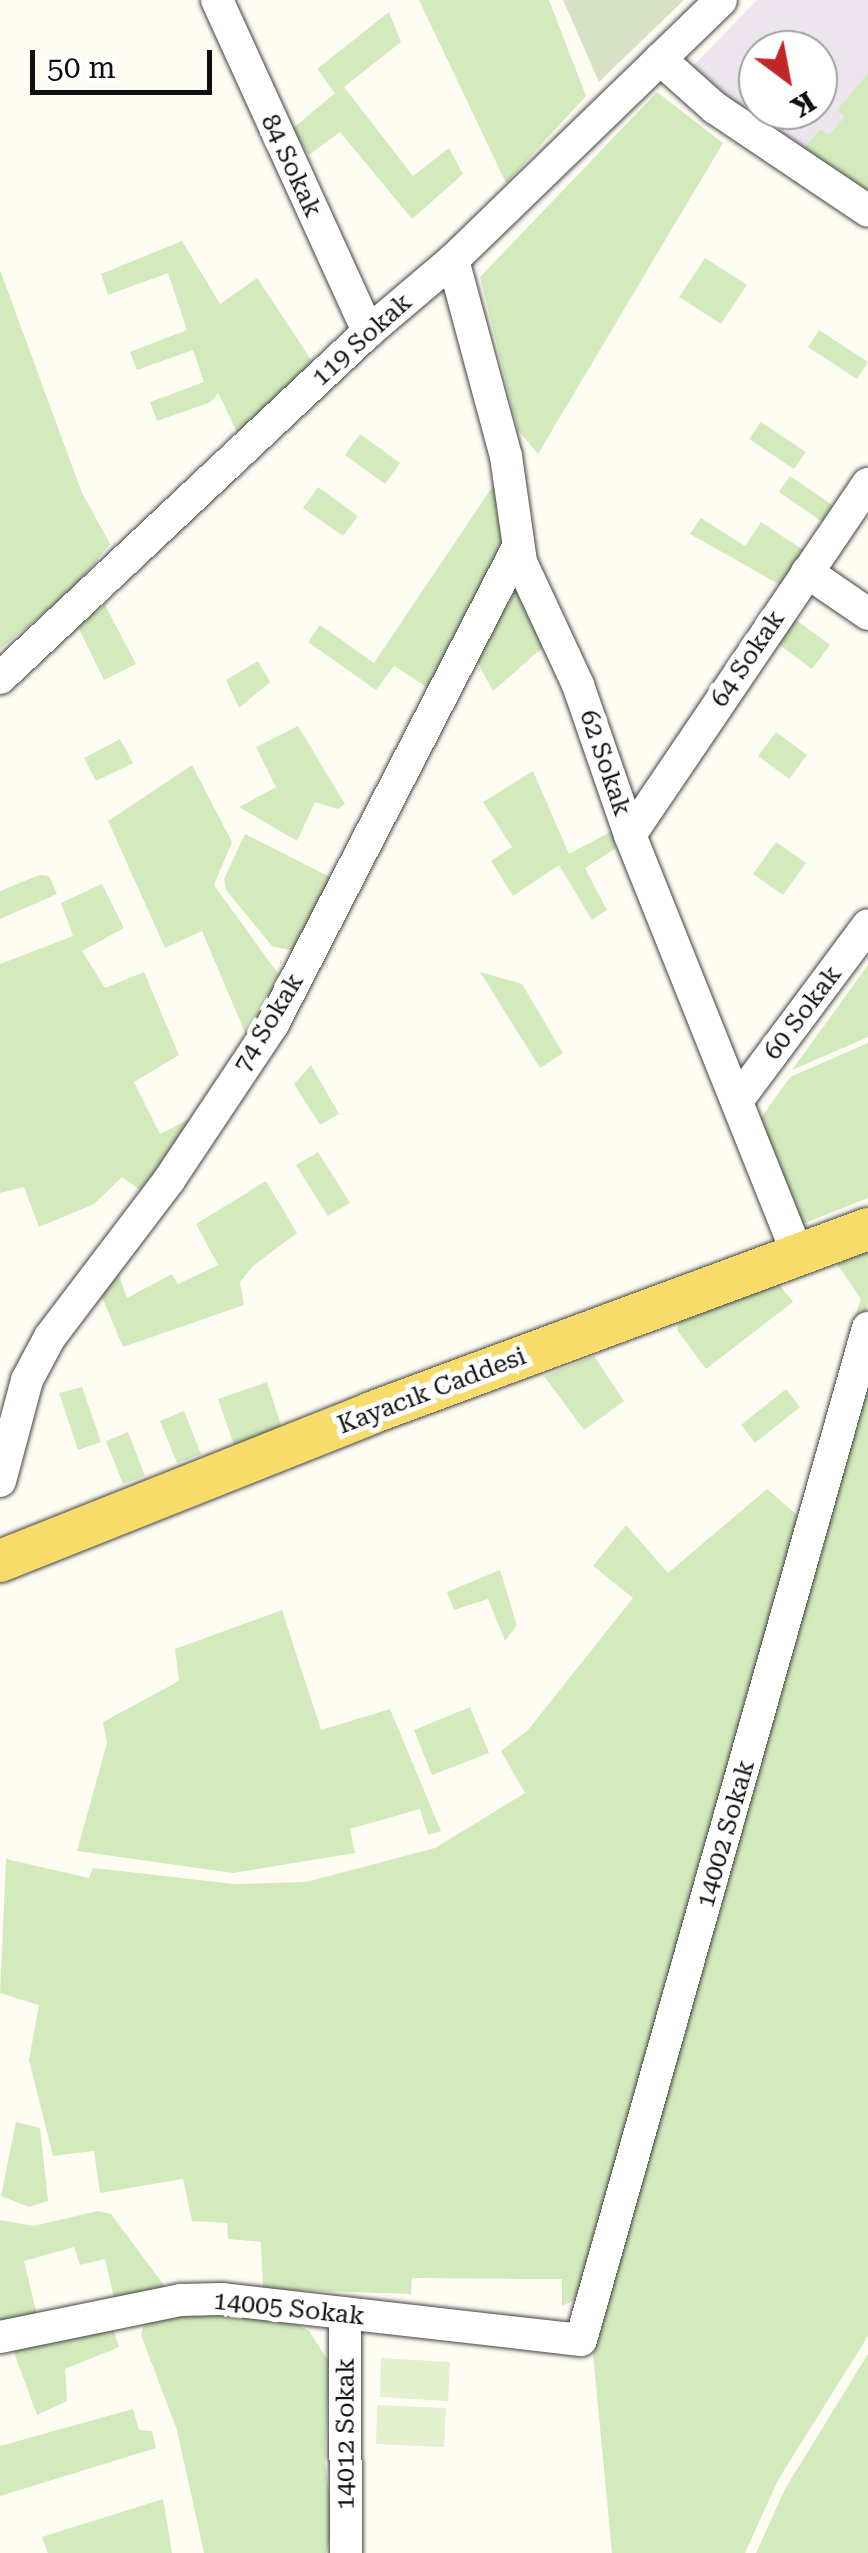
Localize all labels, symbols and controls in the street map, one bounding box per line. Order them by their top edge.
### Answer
scale bar [35,30,218,92]
north arrow [738,30,838,130]
text: 50 m [47,50,116,85]
text: K [785,84,821,124]
street label: 84 Sokak [254,110,328,222]
street label: 119 Sokak [306,287,418,393]
street label: 64 Sokak [705,605,791,713]
street label: 62 Sokak [573,706,637,820]
street label: 60 Sokak [758,960,848,1066]
street label: 74 Sokak [228,968,310,1078]
street label: Kayacık Caddesi [334,1341,530,1441]
street label: 14002 Sokak [691,1757,761,1911]
street label: 14005 Sokak [212,2286,366,2332]
street label: 14012 Sokak [331,2358,361,2510]

